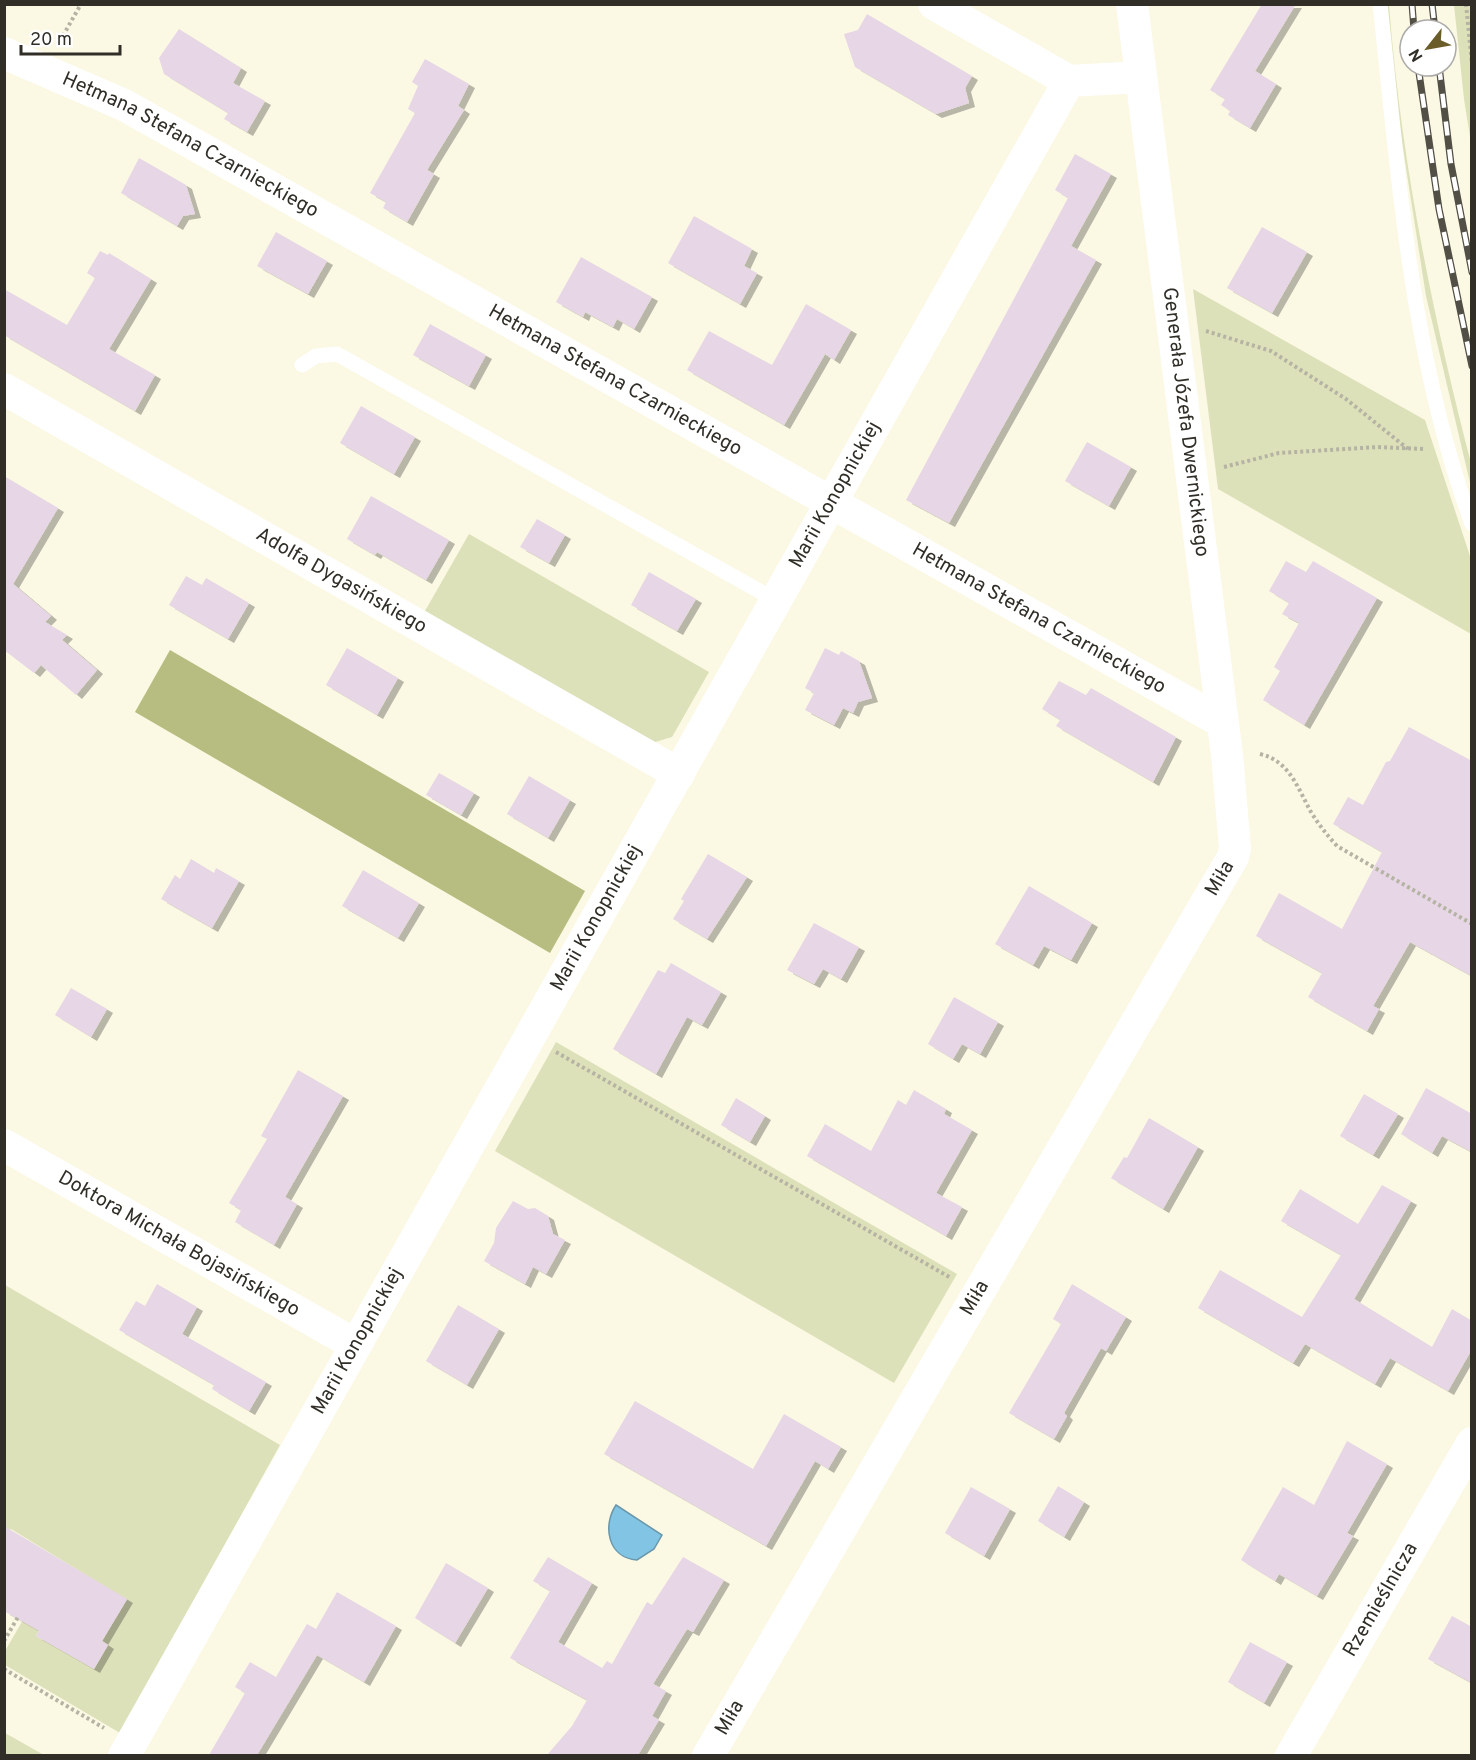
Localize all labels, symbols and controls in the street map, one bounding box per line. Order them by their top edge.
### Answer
scale bar [21,18,120,56]
north arrow [1398,18,1458,78]
text: 20 m [30,29,72,52]
text: N [1405,45,1428,65]
street label: Hetmana Stefana Czarnieckiego [58,67,323,225]
street label: Generała Józefa Dwernickiego [1156,286,1214,558]
street label: Hetmana Stefana Czarnieckiego [483,299,747,463]
street label: Marii Konopnickiej [784,417,887,573]
street label: Adolfa Dygasińskiego [251,522,431,640]
street label: Hetmana Stefana Czarnieckiego [907,537,1170,701]
street label: Marii Konopnickiej [545,840,648,996]
street label: Miła [1200,856,1241,901]
street label: Doktora Michała Bojasińskiego [53,1165,304,1323]
street label: Marii Konopnickiej [306,1263,410,1419]
street label: Miła [955,1276,996,1321]
street label: Rzemieślnicza [1338,1538,1424,1662]
street label: Miła [710,1695,751,1741]

